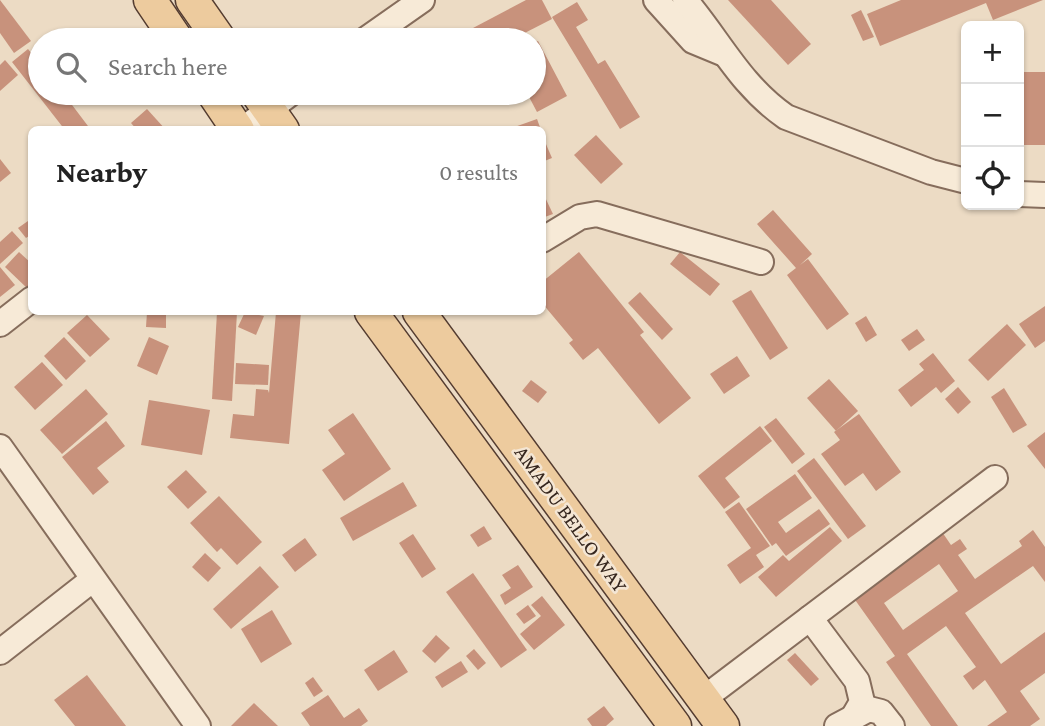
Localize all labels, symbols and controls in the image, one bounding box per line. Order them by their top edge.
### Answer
map controls [961,21,1024,210]
button: + [961,21,1024,84]
search box [28,28,546,105]
icon: search [52,48,90,86]
text: Search here [108,52,227,81]
button: − [961,84,1024,147]
button: locate [961,147,1024,210]
text: Nearby [56,155,147,188]
text: 0 results [439,159,518,185]
street label: AMADU BELLO WAY [510,441,633,598]

